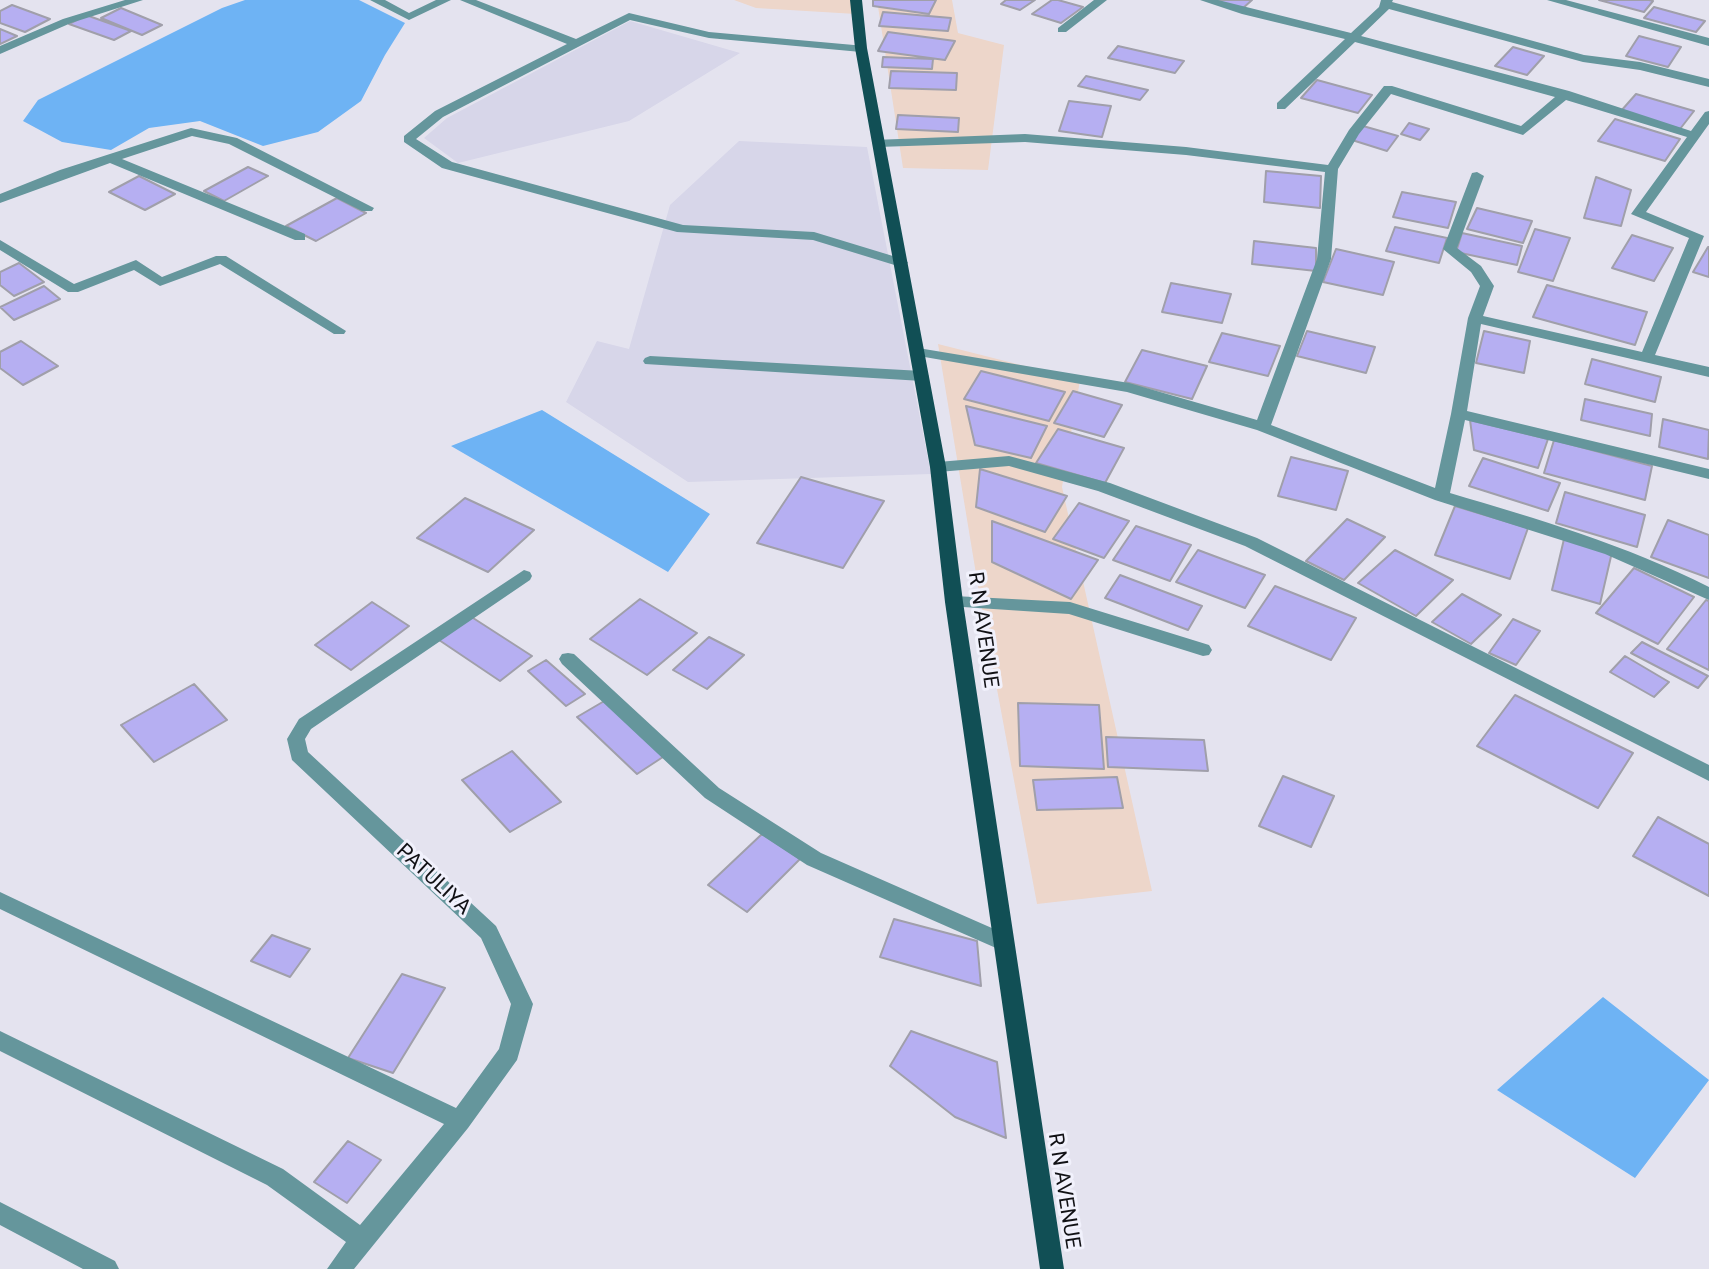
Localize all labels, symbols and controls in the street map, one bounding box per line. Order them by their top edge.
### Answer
street label: R N AVENUE [961,570,1003,690]
street label: PATULIYA [391,839,475,921]
street label: R N AVENUE [1041,1131,1085,1251]

